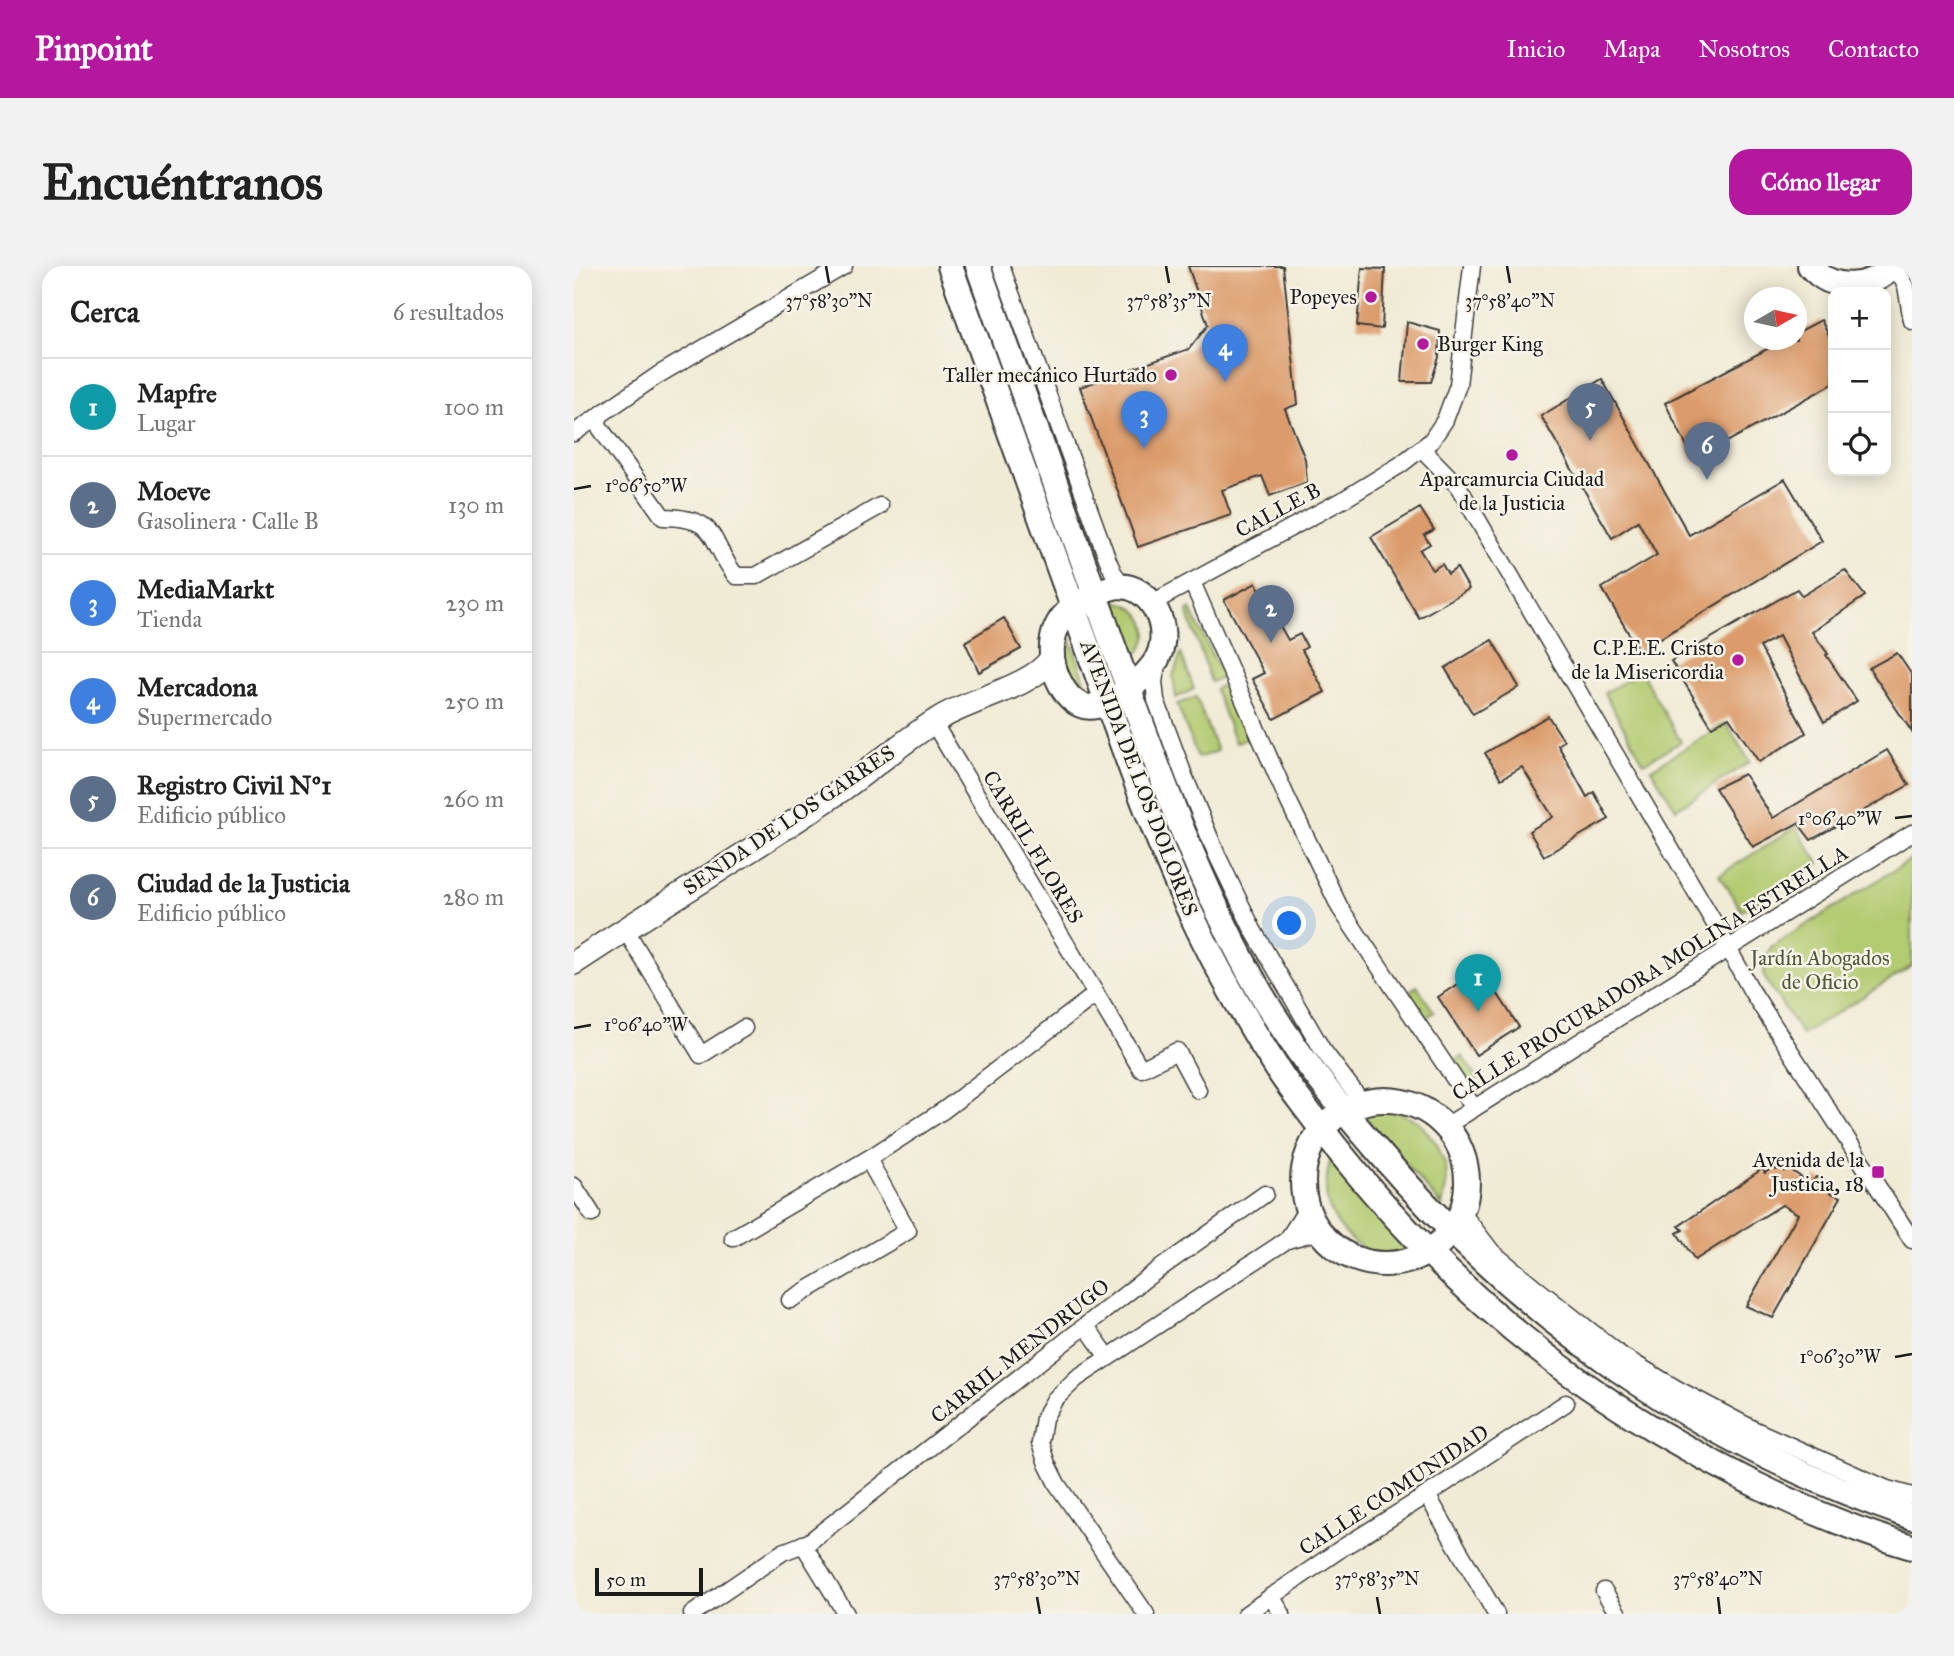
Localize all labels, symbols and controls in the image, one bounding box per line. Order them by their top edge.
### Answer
text: Pinpoint [35,29,153,69]
text: Inicio [1507,34,1565,64]
text: Mapa [1603,34,1660,64]
text: Nosotros [1698,34,1790,64]
text: Contacto [1828,34,1919,64]
button: Cómo llegar [1729,149,1912,215]
text: Encuéntranos [42,153,323,212]
place label: Popeyes [1290,284,1357,310]
north arrow [1744,287,1807,350]
map controls [1828,287,1891,476]
button: + [1828,287,1891,350]
marker: Popeyes [1363,289,1379,305]
text: 37°58'30"N [785,290,873,312]
text: 37°58'35"N [1127,290,1211,312]
text: 37°58'40"N [1465,290,1555,312]
text: Cerca [70,294,139,330]
text: 6 resultados [393,298,504,326]
pin: 4 [1202,324,1248,382]
place label: Burger King [1437,331,1543,357]
marker: Burger King [1415,336,1431,352]
button: − [1828,350,1891,413]
place label: Taller mecánico Hurtado [943,362,1157,388]
marker: Taller mecánico Hurtado [1163,367,1179,383]
text: Mapfre [137,377,217,409]
pin: 5 [1567,383,1613,441]
pin: 3 [1121,391,1167,449]
text: 1 [88,393,98,421]
text: 100 m [444,393,504,421]
text: Lugar [137,409,195,437]
button: locate [1828,413,1891,476]
pin: 6 [1684,422,1730,480]
marker: Aparcamurcia Ciudad de la Justicia [1504,447,1520,463]
place label: Aparcamurcia Ciudad de la Justicia [1419,466,1605,516]
text: Moeve [137,475,211,507]
text: 1°06'50"W [605,475,688,497]
street label: CALLE B [1231,477,1325,543]
text: 2 [87,491,99,519]
text: 130 m [448,491,504,519]
text: Gasolinera · Calle B [137,507,319,535]
text: MediaMarkt [137,573,274,605]
pin: 2 [1248,585,1294,643]
text: 3 [88,589,98,617]
text: 230 m [446,589,504,617]
text: Tienda [137,605,202,633]
street label: AVENIDA DE LOS DOLORES [1074,635,1204,920]
place label: C.P.E.E. Cristo de la Misericordia [1571,635,1724,685]
marker: C.P.E.E. Cristo de la Misericordia [1730,652,1746,668]
text: Mercadona [137,671,257,703]
text: 4 [87,687,99,715]
text: 250 m [444,687,504,715]
text: Supermercado [137,703,272,731]
street label: SENDA DE LOS GARRES [678,739,900,901]
street label: CARRIL FLORES [977,766,1089,928]
text: Registro Civil Nº1 [137,769,331,801]
text: 5 [88,785,98,813]
text: 260 m [443,785,504,813]
text: Edificio público [137,801,286,829]
text: 1°06'40"W [1798,808,1883,830]
street label: CALLE PROCURADORA MOLINA ESTRELLA [1447,840,1853,1106]
text: Ciudad de la Justicia [137,867,350,899]
text: 6 [87,883,99,911]
text: 280 m [443,883,504,911]
text: Edificio público [137,899,286,927]
your location [1272,906,1306,940]
park label: Jardín Abogados de Oficio [1748,945,1890,995]
pin: 1 [1455,954,1501,1012]
text: 1°06'40"W [604,1014,689,1036]
place label: Avenida de la Justicia, 18 [1752,1147,1864,1197]
marker: Avenida de la Justicia, 18 [1870,1164,1886,1180]
street label: CARRIL MENDRUGO [925,1273,1115,1429]
text: 1°06'30"W [1800,1346,1881,1368]
street label: CALLE COMUNIDAD [1294,1419,1494,1561]
scale bar [595,1565,704,1597]
text: 50 m [606,1568,646,1591]
text: 37°58'30"N [993,1568,1081,1590]
text: 37°58'35"N [1335,1568,1419,1590]
text: 37°58'40"N [1673,1568,1763,1590]

